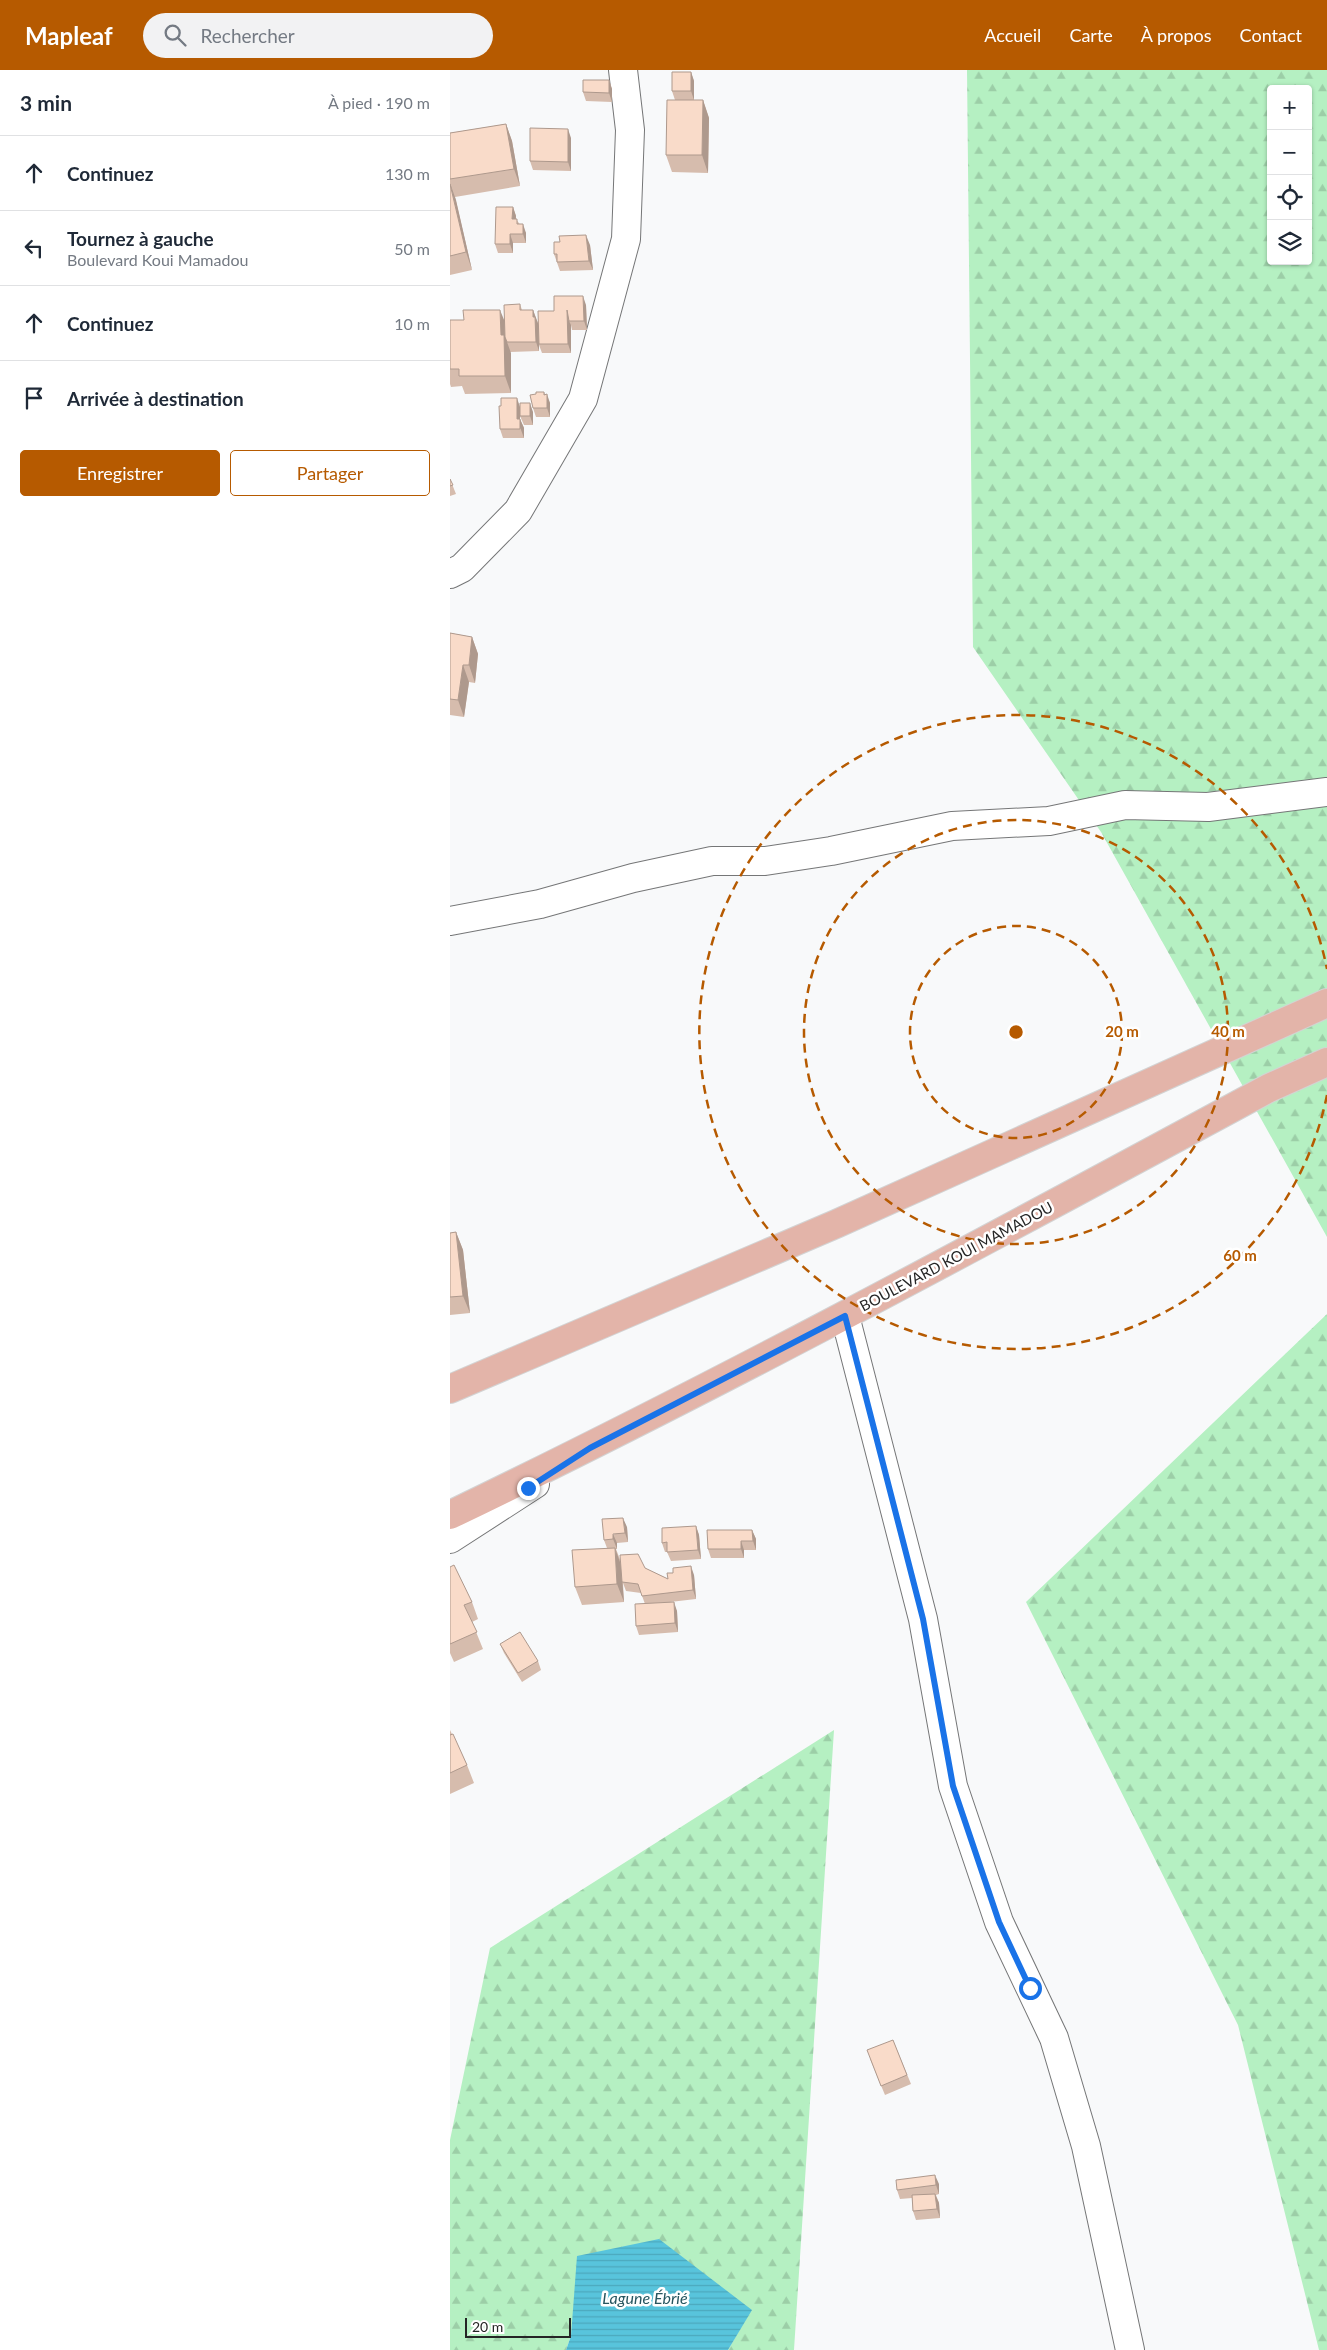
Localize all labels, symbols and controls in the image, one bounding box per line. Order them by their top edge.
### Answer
search box [143,13,493,58]
text: Mapleaf [25,21,113,50]
icon: search [161,21,189,49]
text: Rechercher [201,24,295,47]
text: Accueil [984,24,1041,46]
text: Carte [1069,24,1113,46]
text: À propos [1141,24,1212,46]
text: Contact [1240,24,1302,46]
map controls [1267,85,1312,265]
button: + [1267,85,1312,130]
text: 3 min [20,90,72,115]
text: À pied · 190 m [328,93,430,112]
button: − [1267,130,1312,175]
icon: ahead [20,159,48,187]
text: Continuez [67,162,153,185]
text: 130 m [385,164,430,183]
button: locate [1267,175,1312,220]
button: layers [1267,220,1312,265]
text: Tournez à gauche [67,227,214,250]
icon: left [20,234,48,262]
text: 50 m [394,239,430,258]
text: Boulevard Koui Mamadou [67,250,248,269]
icon: ahead [20,309,48,337]
text: Continuez [67,312,153,335]
text: 10 m [394,314,430,333]
icon: arrive [20,384,48,412]
text: Arrivée à destination [67,387,244,410]
button: Enregistrer [20,450,220,496]
button: Partager [230,450,430,496]
text: 20 m [1105,1022,1139,1040]
text: 40 m [1211,1022,1245,1040]
centre of rings [1007,1023,1025,1041]
street label: BOULEVARD KOUI MAMADOU [856,1197,1056,1315]
text: 60 m [1223,1246,1257,1264]
route end [517,1477,540,1500]
route start [1019,1977,1042,2000]
water label: Lagune Ébrié [602,2288,688,2307]
scale bar [465,2315,571,2338]
text: 20 m [472,2318,503,2335]

